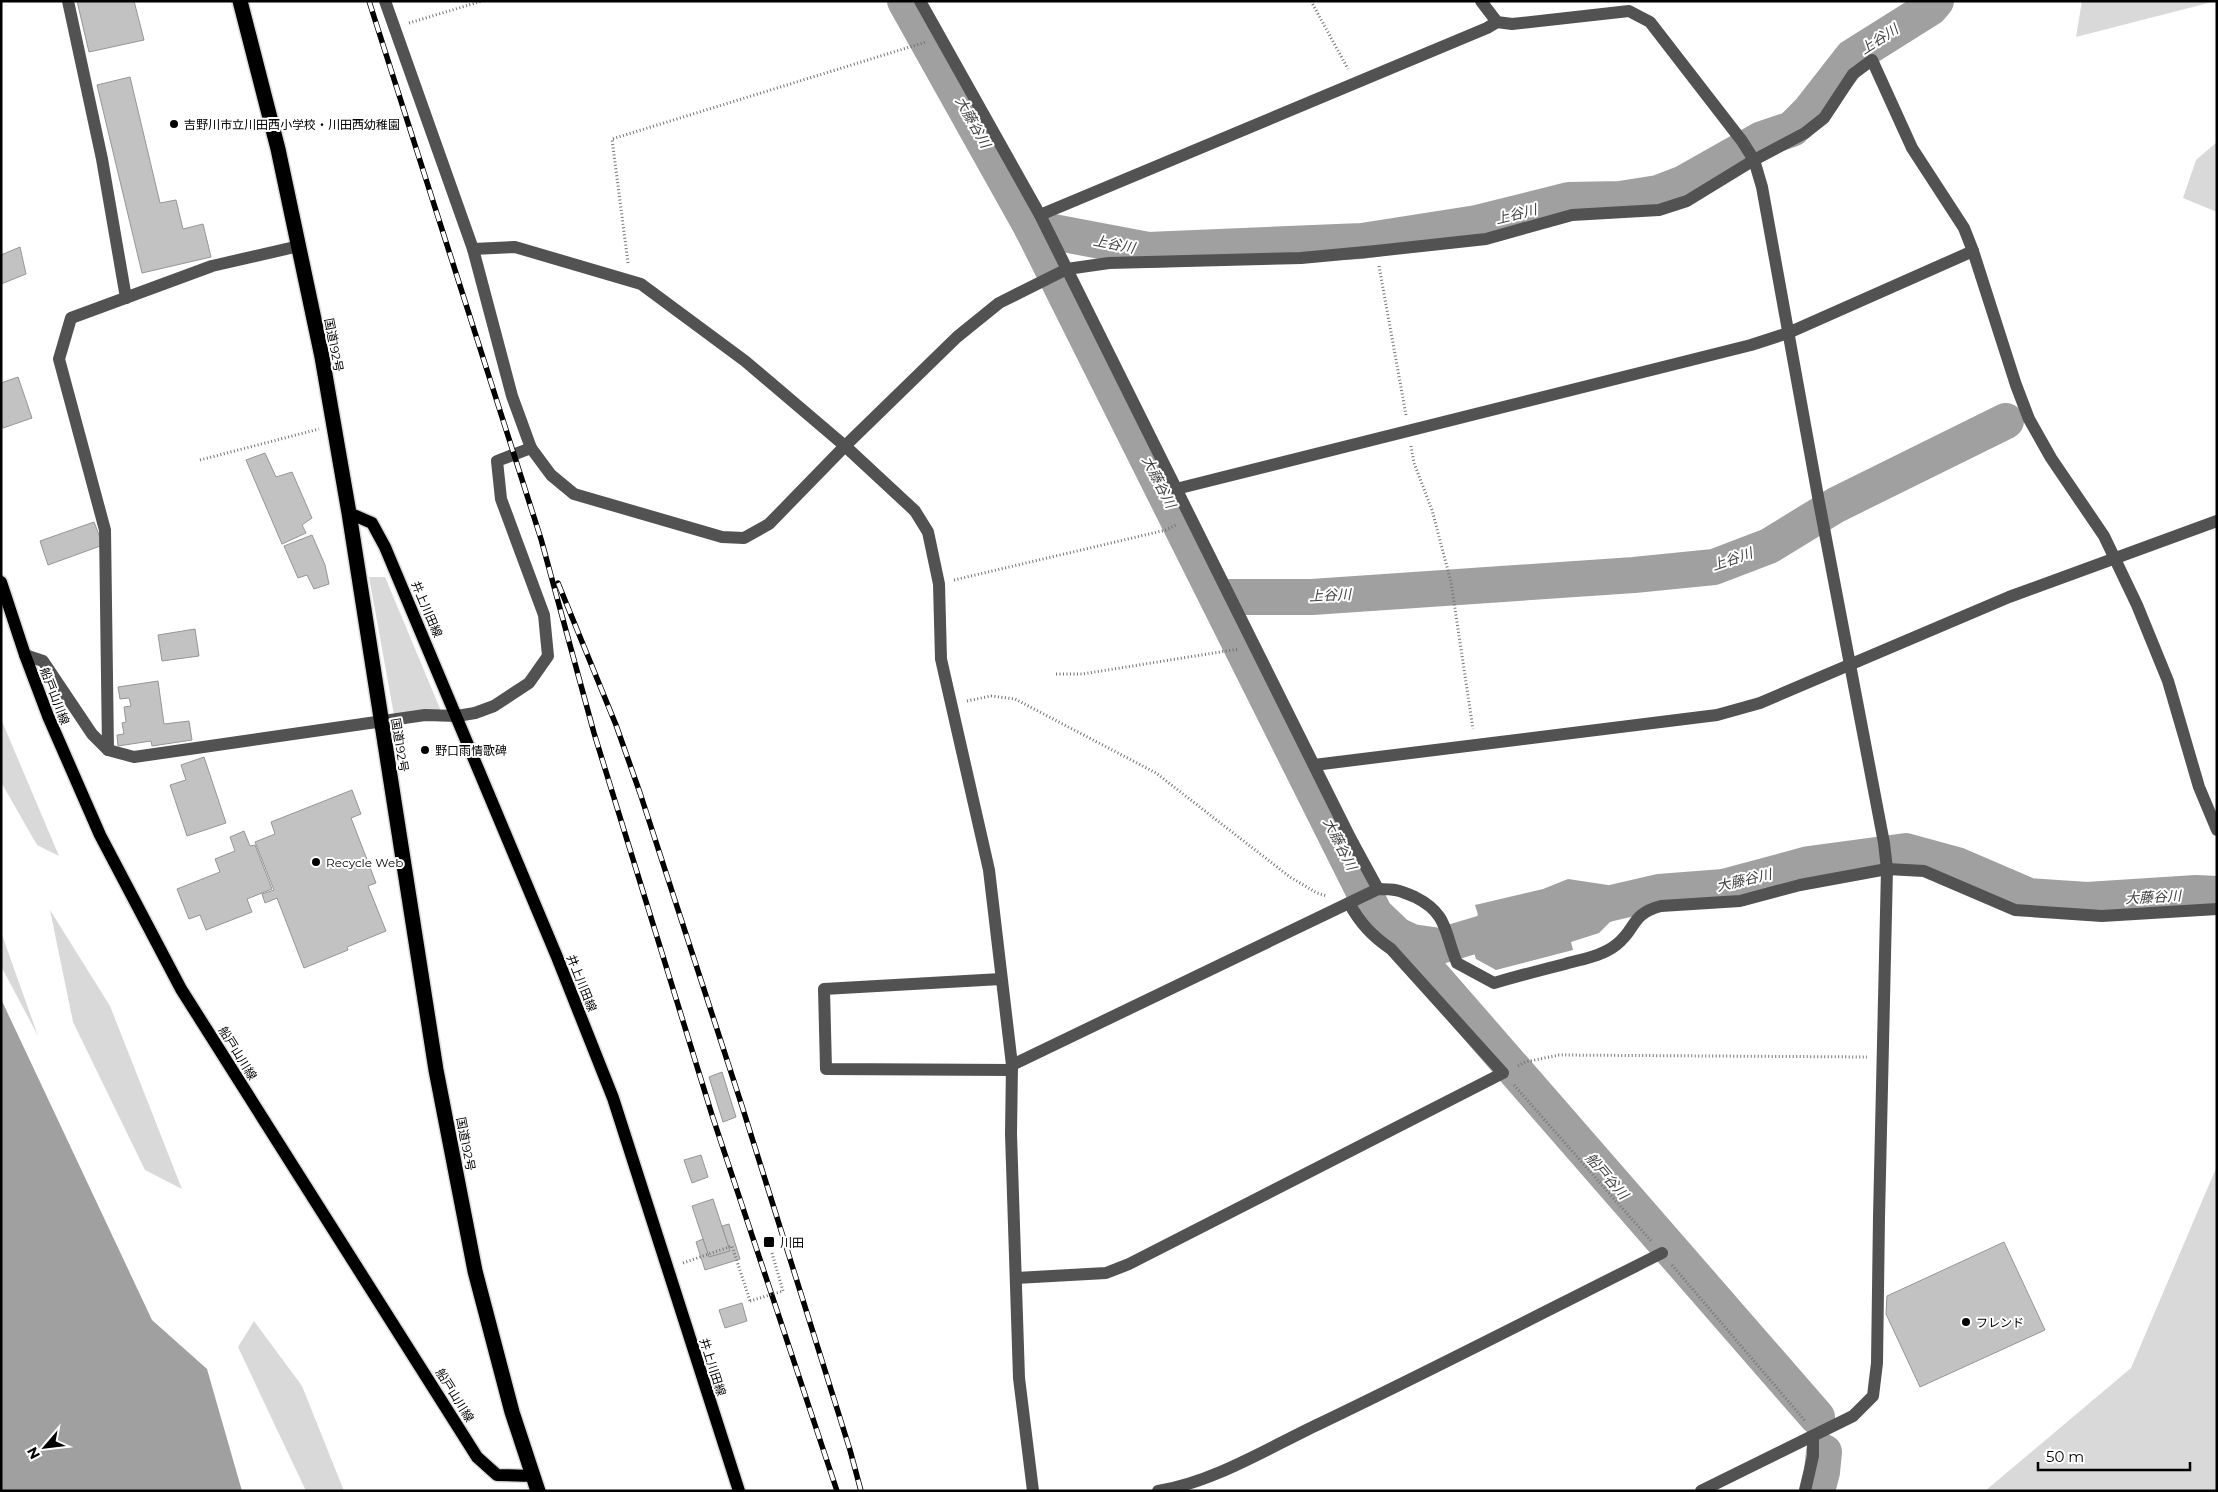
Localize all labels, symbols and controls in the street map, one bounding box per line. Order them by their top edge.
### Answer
water label: 上谷川 [1856,19,1903,58]
water label: 大藤谷川 [952,93,995,153]
place label: 吉野川市立川田西小学校・川田西幼稚園 [184,117,400,132]
marker: 吉野川市立川田西小学校・川田西幼稚園 [168,118,180,130]
water label: 上谷川 [1493,200,1540,228]
water label: 上谷川 [1092,231,1138,257]
street label: 国道192号 [321,317,347,373]
water label: 大藤谷川 [1138,453,1181,513]
water label: 上谷川 [1709,543,1757,574]
street label: 井上川田線 [408,578,446,640]
water label: 上谷川 [1309,585,1353,605]
street label: 船戸山川線 [37,665,73,727]
street label: 国道192号 [388,717,412,773]
place label: 野口雨情歌碑 [435,743,507,758]
marker: 野口雨情歌碑 [419,744,431,756]
water label: 大藤谷川 [1319,815,1362,875]
place label: Recycle Web [326,855,403,870]
marker: Recycle Web [310,856,322,868]
water label: 大藤谷川 [1715,864,1775,895]
water label: 大藤谷川 [2125,886,2183,907]
street label: 井上川田線 [564,952,600,1014]
street label: 船戸山川線 [216,1024,260,1082]
street label: 国道192号 [453,1116,479,1172]
water label: 船戸谷川 [1582,1149,1633,1205]
marker: 川田 [762,1235,776,1249]
place label: 川田 [780,1235,804,1250]
place label: フレンド [1976,1315,2024,1330]
marker: フレンド [1960,1316,1972,1328]
street label: 井上川田線 [697,1336,729,1398]
street label: 船戸山川線 [433,1366,477,1424]
north arrow [20,1422,70,1472]
scale bar [2038,1440,2190,1472]
text: N [23,1444,44,1462]
text: 50 m [2046,1447,2084,1466]

